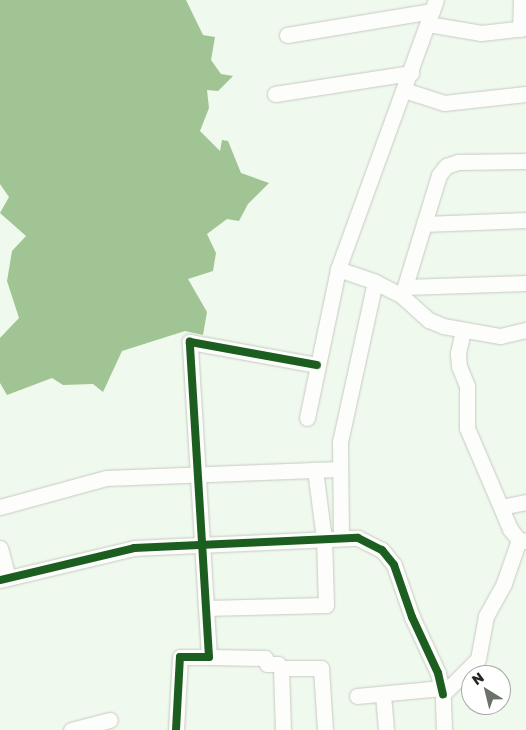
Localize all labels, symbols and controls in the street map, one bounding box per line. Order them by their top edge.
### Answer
north arrow [461,665,511,715]
text: N [468,668,487,688]

